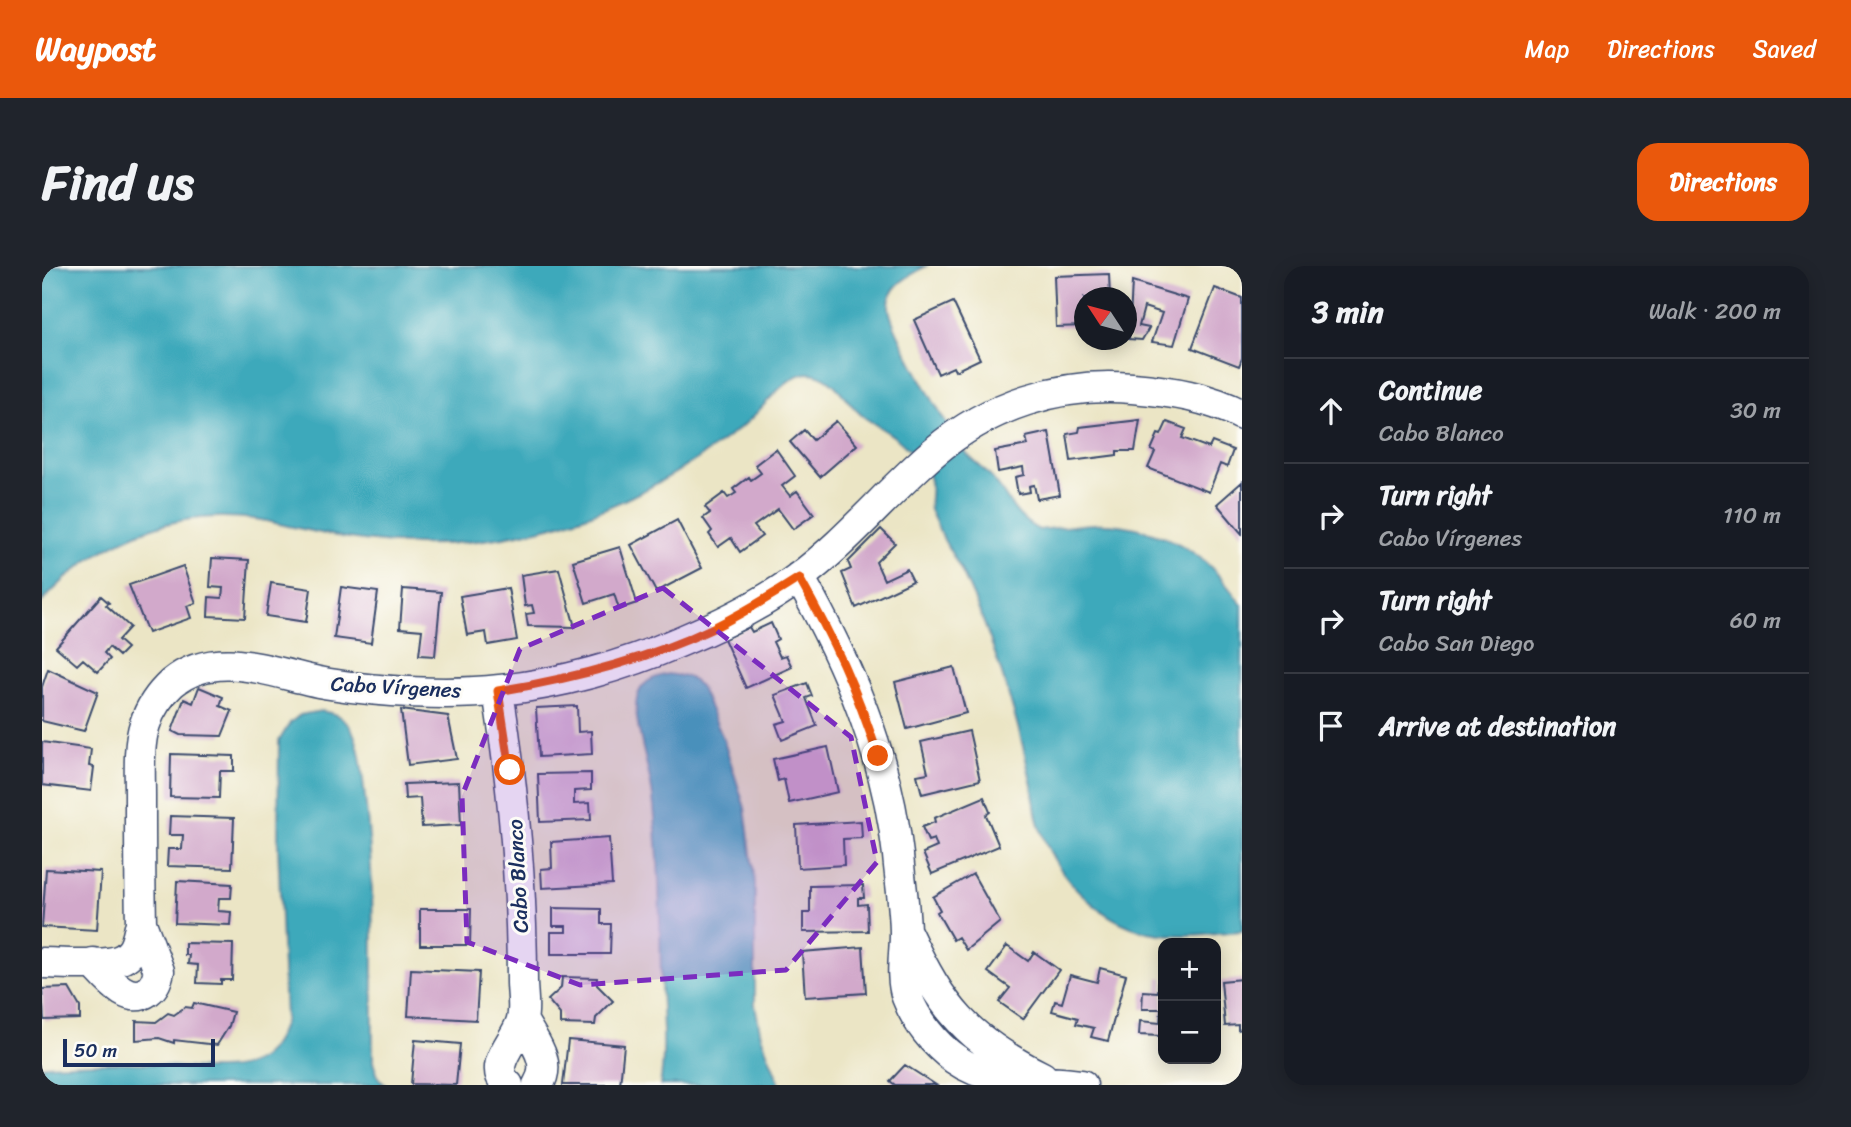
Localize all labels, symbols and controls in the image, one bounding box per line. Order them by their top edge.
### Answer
text: Waypost [35,20,156,78]
text: Map [1525,28,1569,70]
text: Directions [1607,28,1715,70]
text: Saved [1753,28,1816,70]
text: Find us [42,139,194,226]
button: Directions [1637,143,1809,221]
text: 3 min [1312,285,1384,339]
north arrow [1074,287,1137,350]
text: Walk · 200 m [1649,291,1781,332]
text: Continue [1379,367,1482,413]
text: 30 m [1730,390,1781,431]
icon: ahead [1312,392,1350,430]
text: Cabo Blanco [1379,413,1504,454]
text: Turn right [1379,472,1492,518]
text: 110 m [1723,495,1781,536]
icon: right [1312,497,1350,535]
text: Cabo Vírgenes [1379,518,1522,559]
text: Turn right [1379,577,1492,623]
text: 60 m [1730,600,1781,641]
icon: right [1312,602,1350,640]
text: Cabo San Diego [1379,623,1534,664]
street label: Cabo Vírgenes [330,665,463,709]
text: Arrive at destination [1379,703,1616,749]
icon: arrive [1312,707,1350,745]
route end [862,740,893,771]
route start [494,754,525,785]
street label: Cabo Blanco [496,818,540,934]
map controls [1158,938,1221,1064]
button: + [1158,938,1221,1001]
button: − [1158,1001,1221,1064]
text: 50 m [74,1034,117,1067]
scale bar [63,1036,215,1068]

